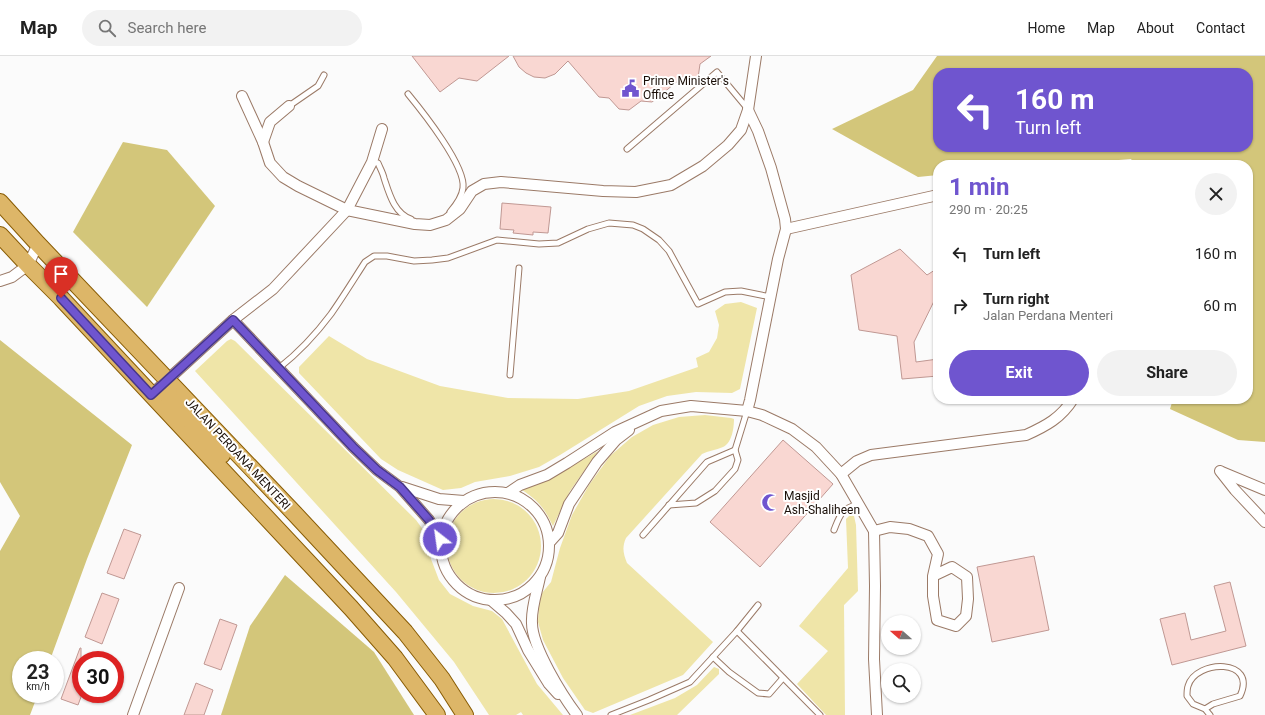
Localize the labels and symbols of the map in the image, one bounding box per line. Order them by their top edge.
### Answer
place label: Prime Minister's Office [643,74,729,102]
public building icon: Prime Minister's Office [620,78,640,98]
pin [44,257,78,298]
street label: JALAN PERDANA MENTERI [183,395,293,513]
place label: Masjid Ash-Shaliheen [784,489,860,517]
mosque icon: Masjid Ash-Shaliheen [761,493,781,513]
position arrow [419,518,461,560]
north arrow [881,615,921,655]
speed limit sign: 30 [72,651,124,703]

